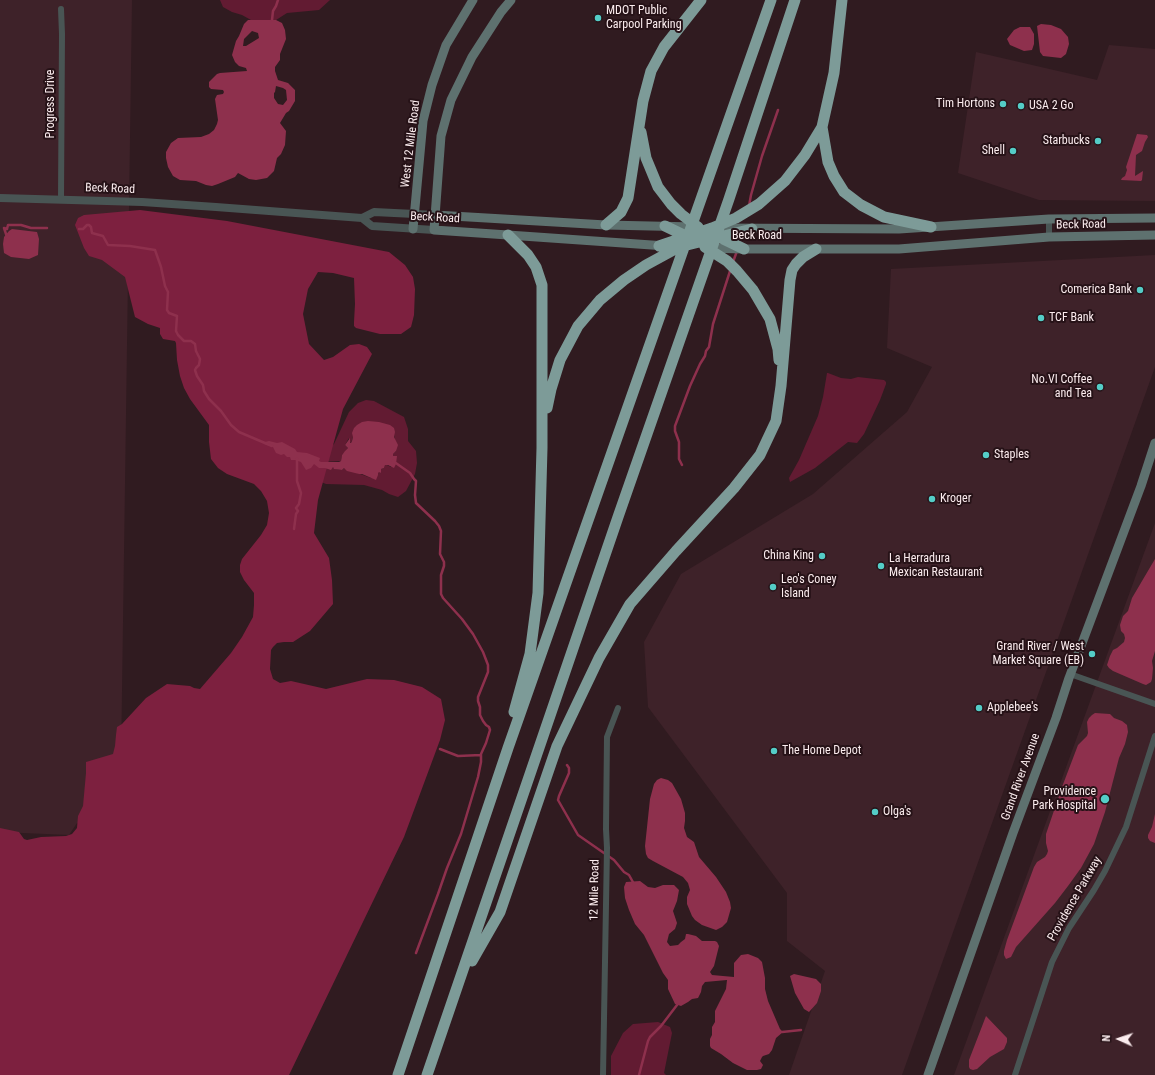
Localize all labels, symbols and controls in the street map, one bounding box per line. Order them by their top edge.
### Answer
place label: MDOT Public Carpool Parking [606,4,682,32]
marker: MDOT Public Carpool Parking [593,13,603,23]
street label: Progress Drive [44,70,58,138]
place label: Tim Hortons [936,97,995,111]
street label: West 12 Mile Road [398,99,424,189]
marker: Tim Hortons [998,99,1008,109]
place label: USA 2 Go [1029,99,1073,113]
marker: USA 2 Go [1016,101,1026,111]
place label: Starbucks [1043,134,1090,148]
marker: Starbucks [1093,136,1103,146]
place label: Shell [982,144,1005,158]
marker: Shell [1008,146,1018,156]
street label: Beck Road [85,181,135,197]
street label: Beck Road [410,210,460,226]
street label: Beck Road [1056,217,1106,233]
street label: Beck Road [732,229,782,243]
place label: Comerica Bank [1061,283,1132,297]
marker: Comerica Bank [1135,285,1145,295]
place label: TCF Bank [1049,311,1094,325]
marker: TCF Bank [1036,313,1046,323]
place label: No.VI Coffee and Tea [1031,373,1092,401]
marker: No.VI Coffee and Tea [1095,382,1105,392]
place label: Staples [994,448,1029,462]
marker: Staples [981,450,991,460]
place label: Kroger [940,492,971,506]
marker: Kroger [927,494,937,504]
place label: China King [763,549,814,563]
marker: China King [817,551,827,561]
place label: La Herradura Mexican Restaurant [889,552,983,580]
marker: La Herradura Mexican Restaurant [876,561,886,571]
place label: Leo's Coney Island [781,573,837,601]
marker: Leo's Coney Island [768,582,778,592]
place label: Grand River / West Market Square (EB) [992,640,1084,668]
marker: Grand River / West Market Square (EB) [1087,649,1097,659]
place label: Applebee's [987,701,1038,715]
marker: Applebee's [974,703,984,713]
street label: Grand River Avenue [999,732,1043,822]
place label: The Home Depot [782,744,861,758]
marker: The Home Depot [769,746,779,756]
place label: Providence Park Hospital [1032,785,1096,813]
marker: Providence Park Hospital [1099,793,1111,805]
place label: Olga's [883,805,911,819]
marker: Olga's [870,807,880,817]
street label: Providence Parkway [1045,854,1105,944]
street label: 12 Mile Road [587,859,603,921]
north arrow [1099,1019,1139,1059]
text: N [1100,1035,1113,1042]

